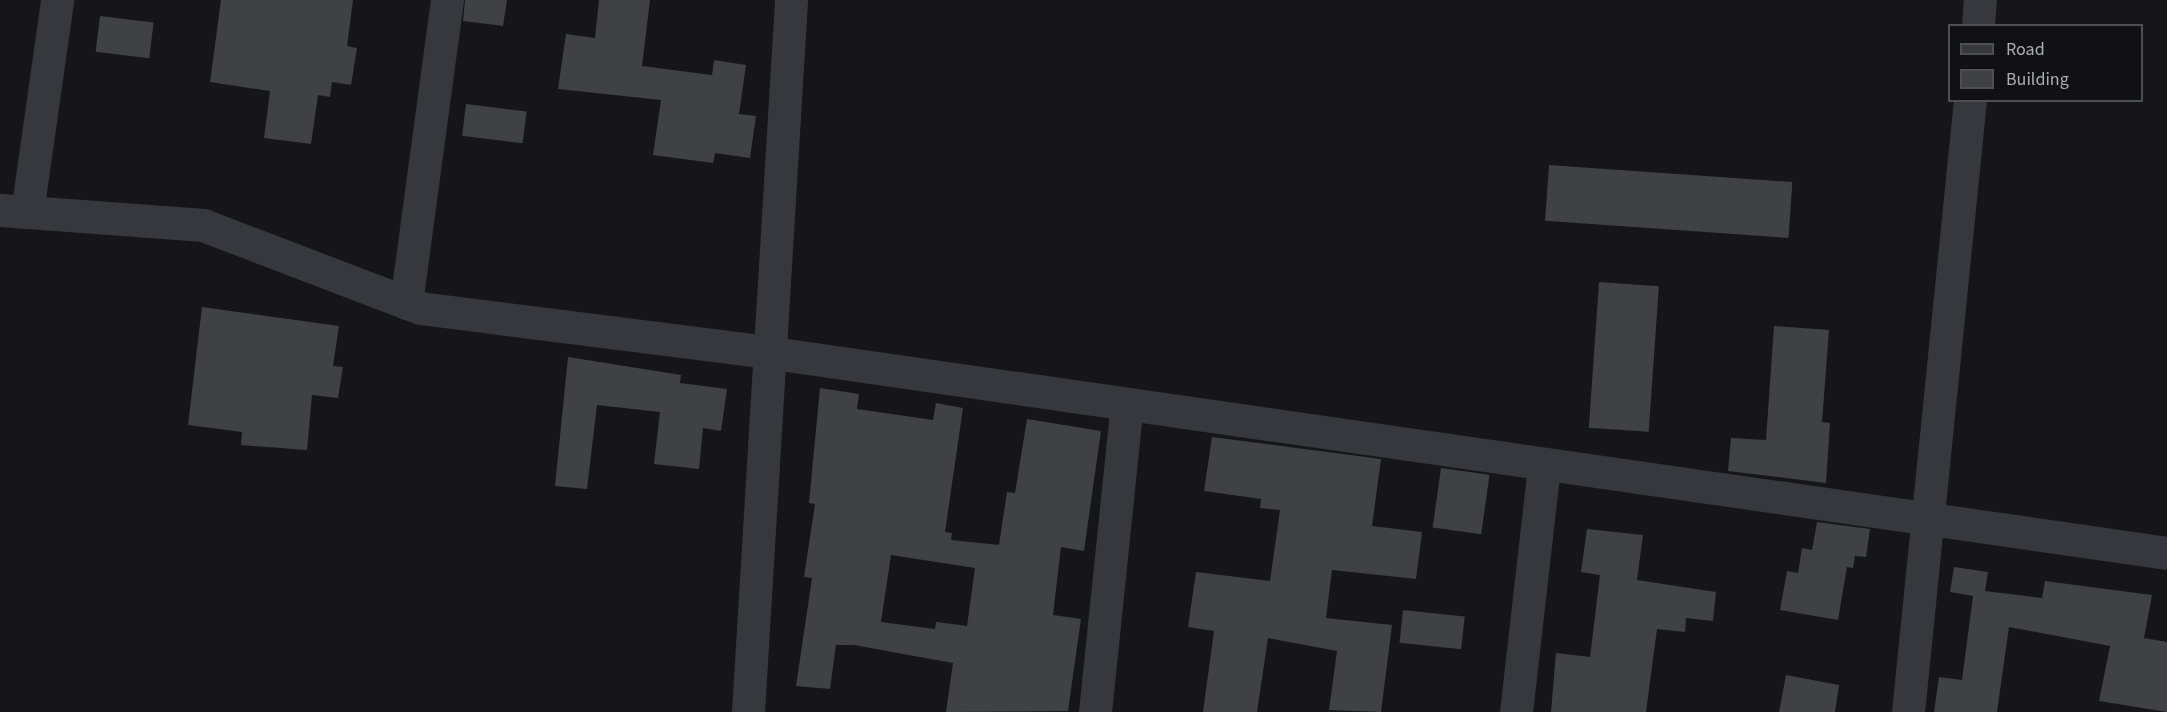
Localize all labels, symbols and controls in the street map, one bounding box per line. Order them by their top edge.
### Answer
legend [1948,24,2143,102]
text: Road [2006,37,2045,62]
text: Building [2006,67,2069,92]

